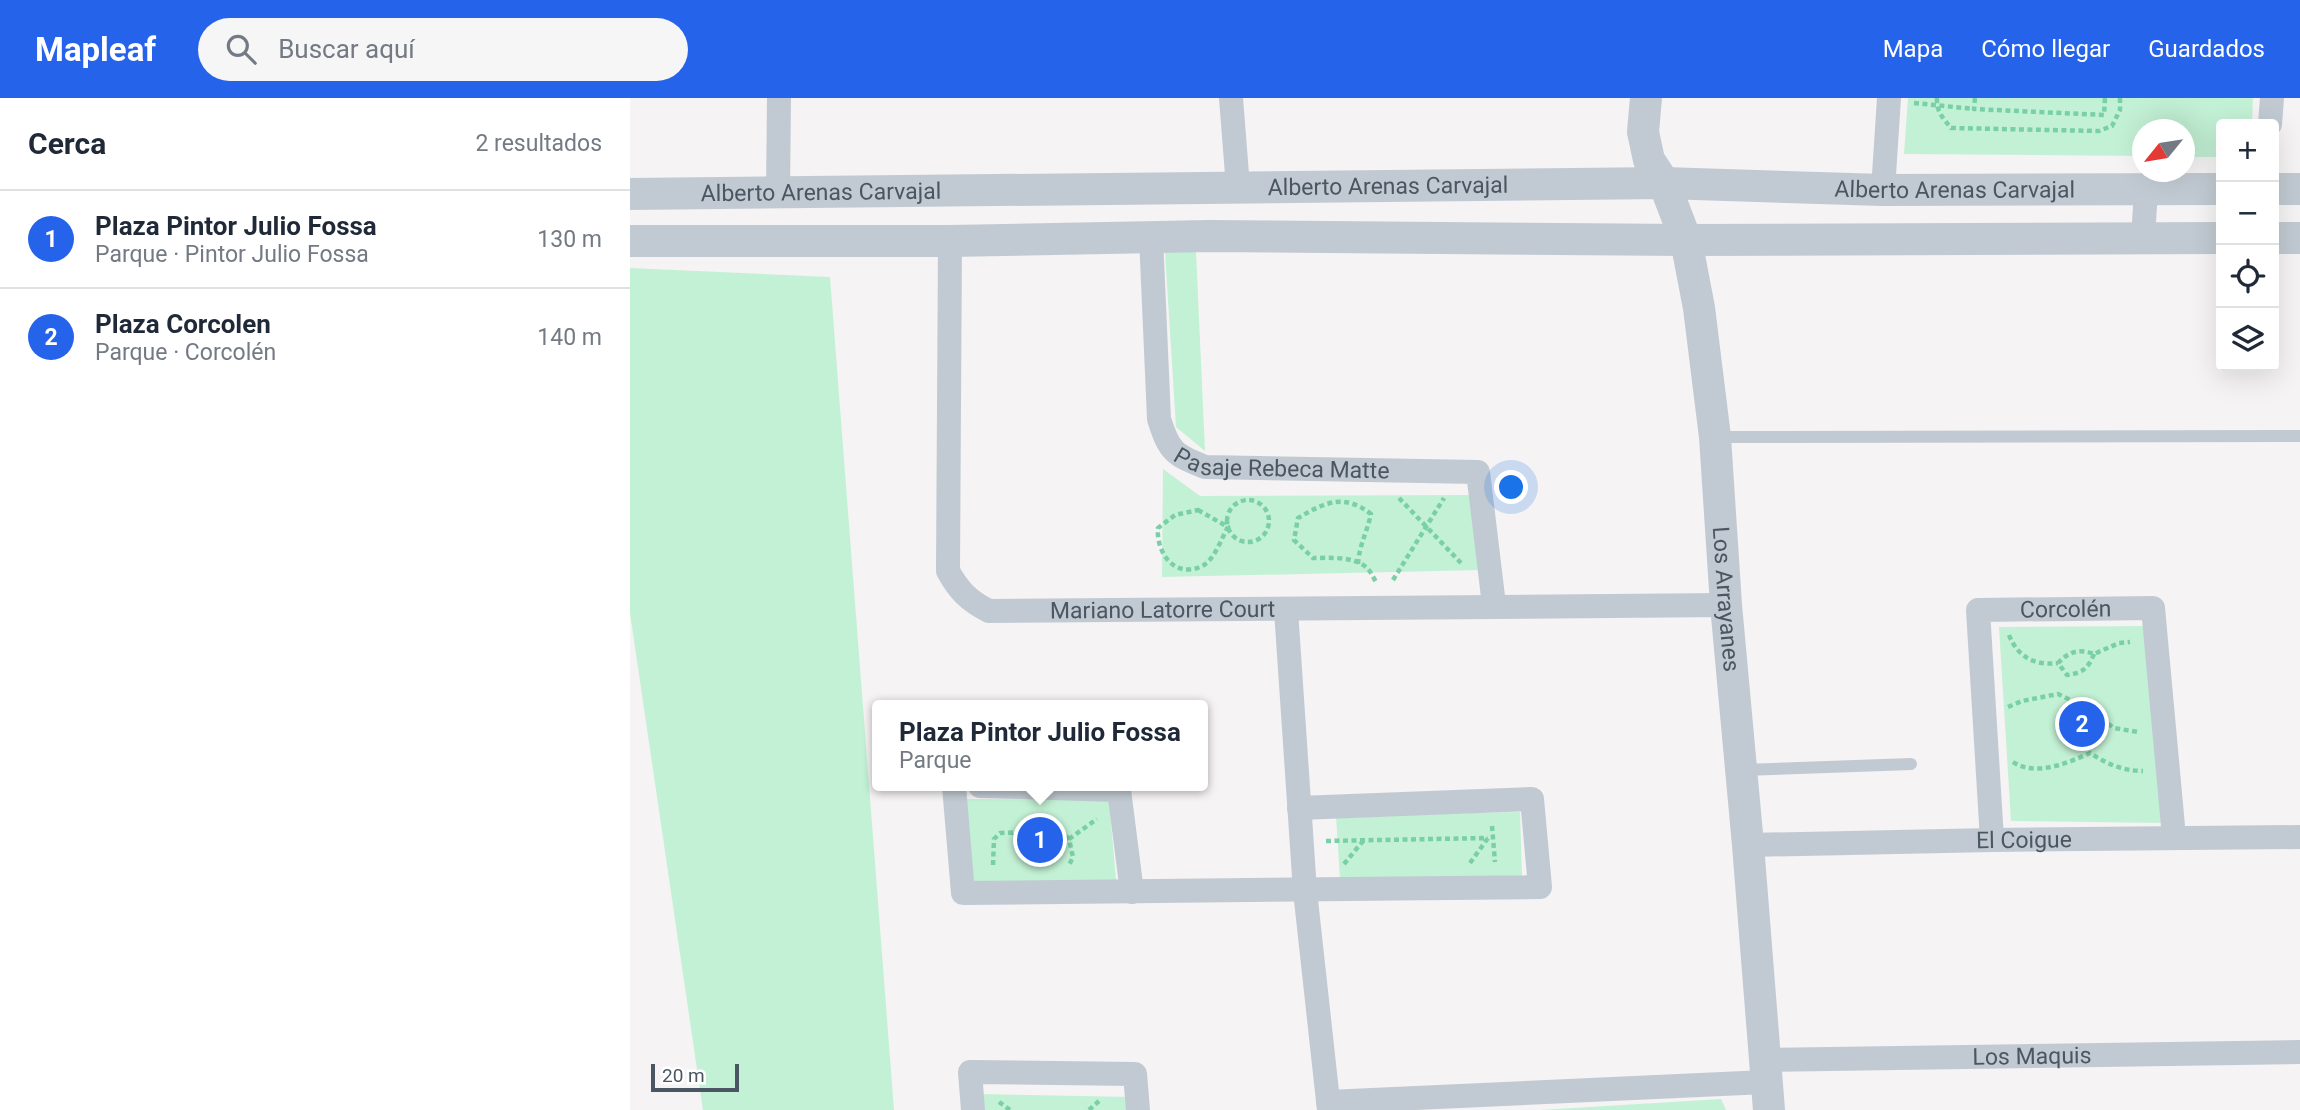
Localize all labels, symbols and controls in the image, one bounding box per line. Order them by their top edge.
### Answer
search box [198,18,688,81]
text: Mapleaf [35,30,156,69]
icon: search [222,30,260,68]
text: Buscar aquí [278,34,415,64]
text: Mapa [1883,35,1943,63]
text: Cómo llegar [1981,35,2110,63]
text: Guardados [2148,35,2265,63]
north arrow [2132,119,2195,182]
map controls [2216,119,2279,371]
button: + [2216,119,2279,182]
text: Cerca [28,126,106,161]
text: 2 resultados [475,130,602,157]
street label: Alberto Arenas Carvajal [1268,171,1508,201]
street label: Alberto Arenas Carvajal [1834,175,2075,204]
street label: Alberto Arenas Carvajal [701,177,941,207]
button: − [2216,182,2279,245]
text: Plaza Pintor Julio Fossa [95,211,377,241]
text: 1 [44,226,58,253]
text: 130 m [537,226,602,253]
text: Parque · Pintor Julio Fossa [95,241,369,268]
button: locate [2216,245,2279,308]
button: layers [2216,308,2279,371]
text: Plaza Corcolen [95,309,271,339]
text: 2 [44,324,58,351]
text: 140 m [537,324,602,351]
text: Parque · Corcolén [95,339,276,366]
street label: Pasaje Rebeca Matte [1169,442,1390,484]
your location [1494,470,1528,504]
street label: Los Arrayanes [1707,526,1746,673]
street label: Mariano Latorre Court [1050,595,1275,624]
street label: Corcolén [2020,595,2111,623]
pin: 2 [2059,698,2105,750]
popup [872,700,1208,791]
text: Plaza Pintor Julio Fossa [899,717,1181,747]
text: Parque [899,747,972,774]
pin: 1 [1017,814,1063,866]
street label: El Coigue [1976,826,2072,854]
street label: Los Maquis [1972,1042,2092,1070]
scale bar [651,1061,738,1093]
text: 20 m [662,1064,705,1087]

